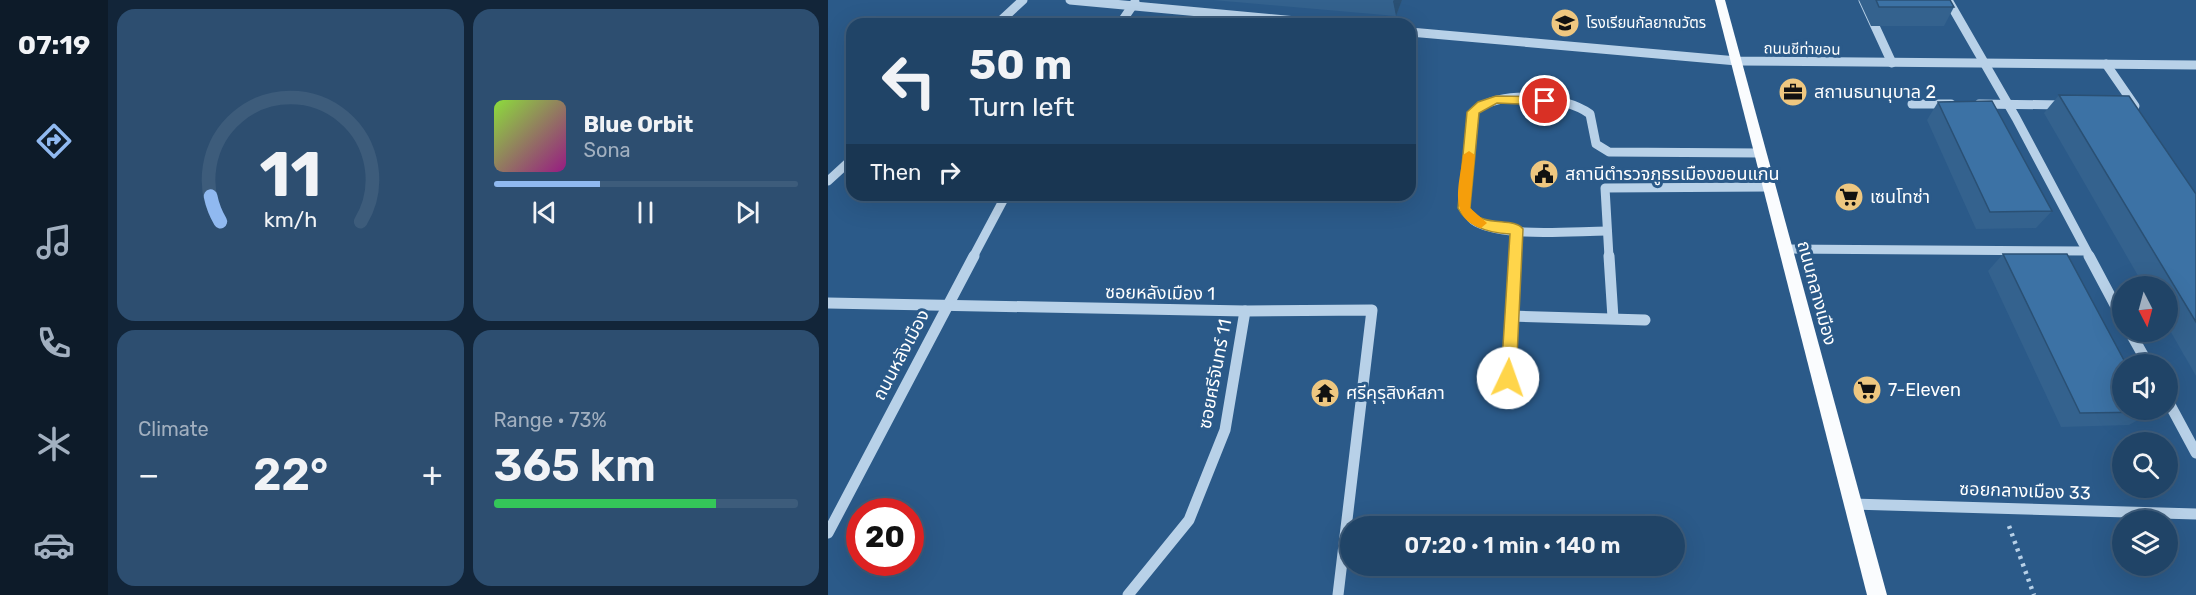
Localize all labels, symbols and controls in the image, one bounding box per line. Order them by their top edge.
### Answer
school or university icon: โรงเรียนกัลยาณวัตร [1549,7,1581,39]
place label: โรงเรียนกัลยาณวัตร [1586,14,1706,32]
text: 07:19 [18,29,90,61]
street label: ถนนชีท่าขอน [1763,39,1841,59]
text: 50 m [969,40,1072,90]
icon: left [870,42,948,120]
pin [1519,75,1570,126]
office icon: สถานธนานุบาล 2 [1777,76,1809,108]
place label: สถานธนานุบาล 2 [1814,81,1936,103]
icon: arrive [1528,84,1561,117]
text: Turn left [969,91,1074,123]
text: Blue Orbit [584,111,693,138]
icon: directions [33,120,75,162]
text: 11 [259,138,321,212]
text: Sona [584,138,631,162]
icon: right [933,156,966,189]
public building icon: สถานีตำรวจภูธรเมืองขอนแกน [1528,158,1560,190]
text: Then [870,159,921,186]
place label: สถานีตำรวจภูธรเมืองขอนแกน [1565,163,1780,186]
supermarket icon: เซนโทซ่า [1833,181,1865,213]
place label: เซนโทซ่า [1870,186,1930,208]
icon: previous [528,196,561,229]
icon: pause [629,196,662,229]
icon: next [731,196,764,229]
text: km/h [263,207,317,232]
icon: music [33,221,75,263]
street label: ถนนกลางเมือง [1792,238,1842,348]
north arrow [2112,276,2178,342]
map controls [2112,276,2178,576]
street label: ซอยหลังเมือง 1 [1105,281,1215,305]
street label: ถนนหลังเมือง [868,306,934,404]
street label: ซอยศรีจันทร์ 11 [1194,317,1236,431]
icon: phone [33,322,75,364]
position arrow [1476,346,1540,410]
button: sound [2112,354,2178,420]
supermarket icon: 7-Eleven [1851,374,1883,406]
temple icon: ศรีคุรุสิงห์สภา [1309,377,1341,409]
place label: 7-Eleven [1888,379,1961,401]
place label: ศรีคุรุสิงห์สภา [1346,382,1445,404]
text: Range · 73% [494,408,607,432]
text: Climate [138,417,209,441]
icon: climate [33,423,75,465]
button: search [2112,432,2178,498]
text: 365 km [494,439,656,492]
text: 22° [253,448,328,501]
text: − [138,455,159,494]
text: + [422,455,443,494]
street label: ซอยกลางเมือง 33 [1959,478,2091,504]
speed limit sign: 20 [846,498,924,576]
button: layers [2112,510,2178,576]
icon: car [33,524,75,566]
text: 07:20 · 1 min · 140 m [1405,532,1620,559]

